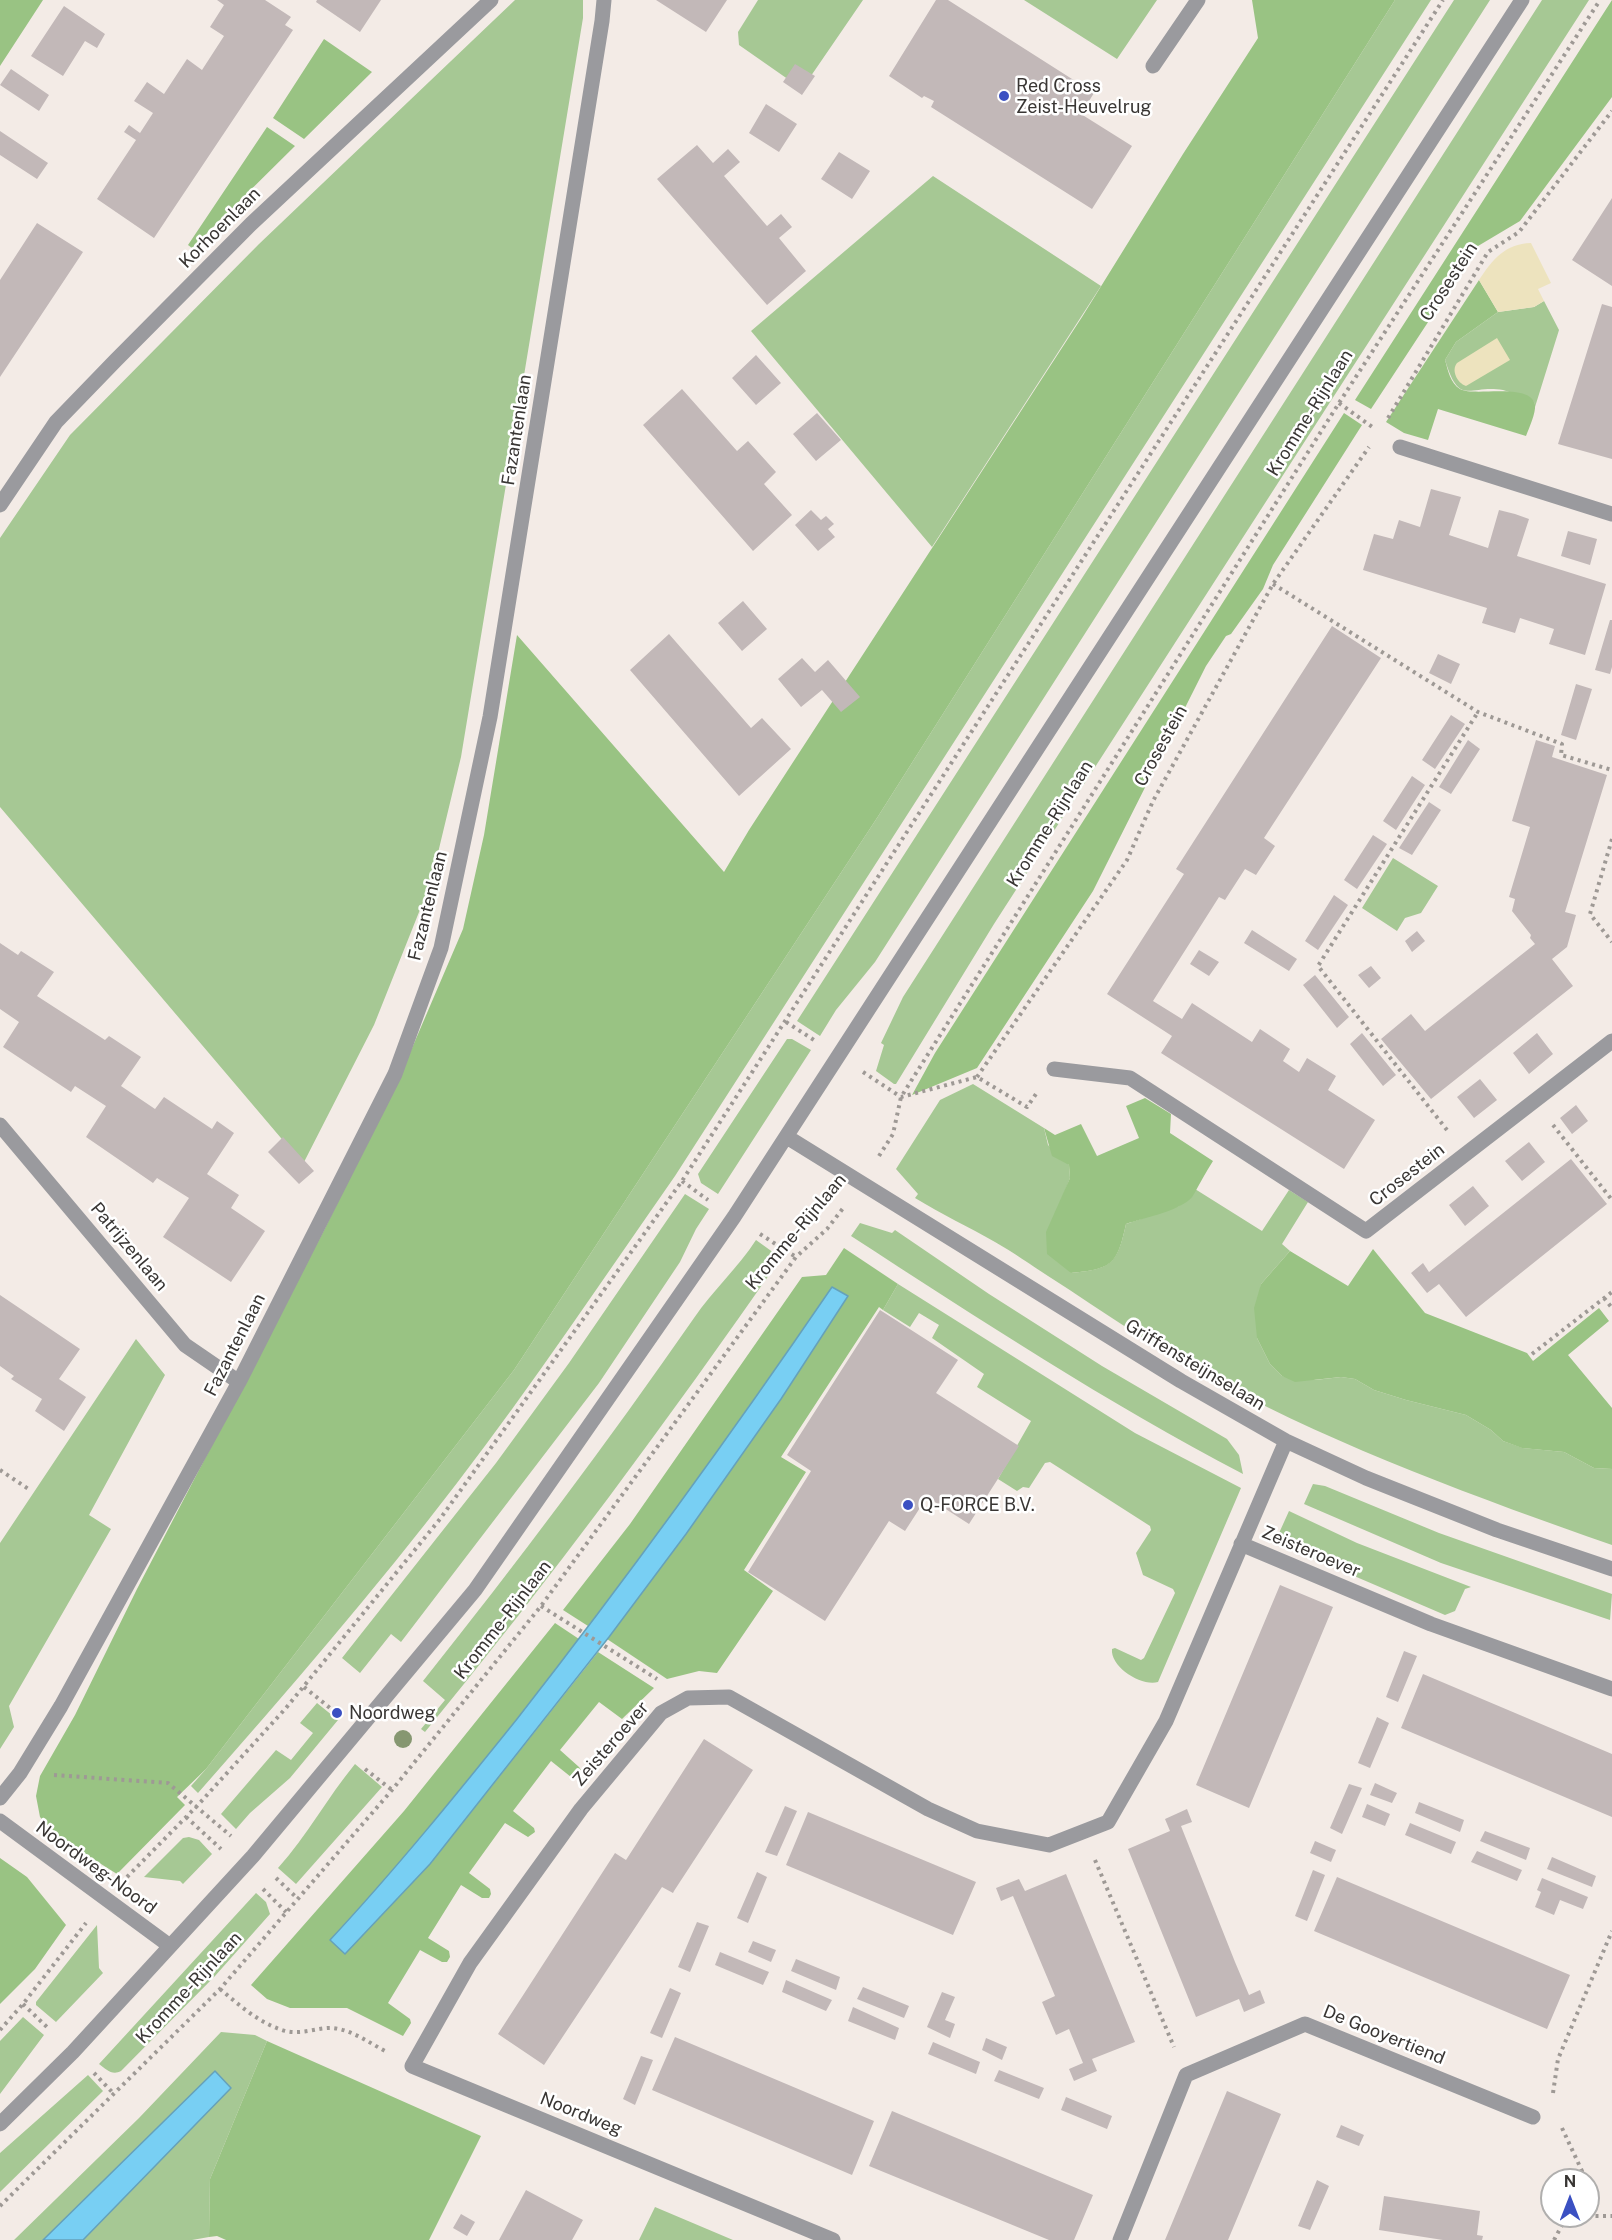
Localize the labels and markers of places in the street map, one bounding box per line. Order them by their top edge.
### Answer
place label: Red Cross Zeist-Heuvelrug [1016,75,1152,118]
marker: Red Cross Zeist-Heuvelrug [997,89,1011,103]
place label: Q-FORCE B.V. [920,1494,1035,1516]
marker: Q-FORCE B.V. [901,1498,915,1512]
place label: Noordweg [349,1702,436,1724]
marker: Noordweg [330,1706,344,1720]

